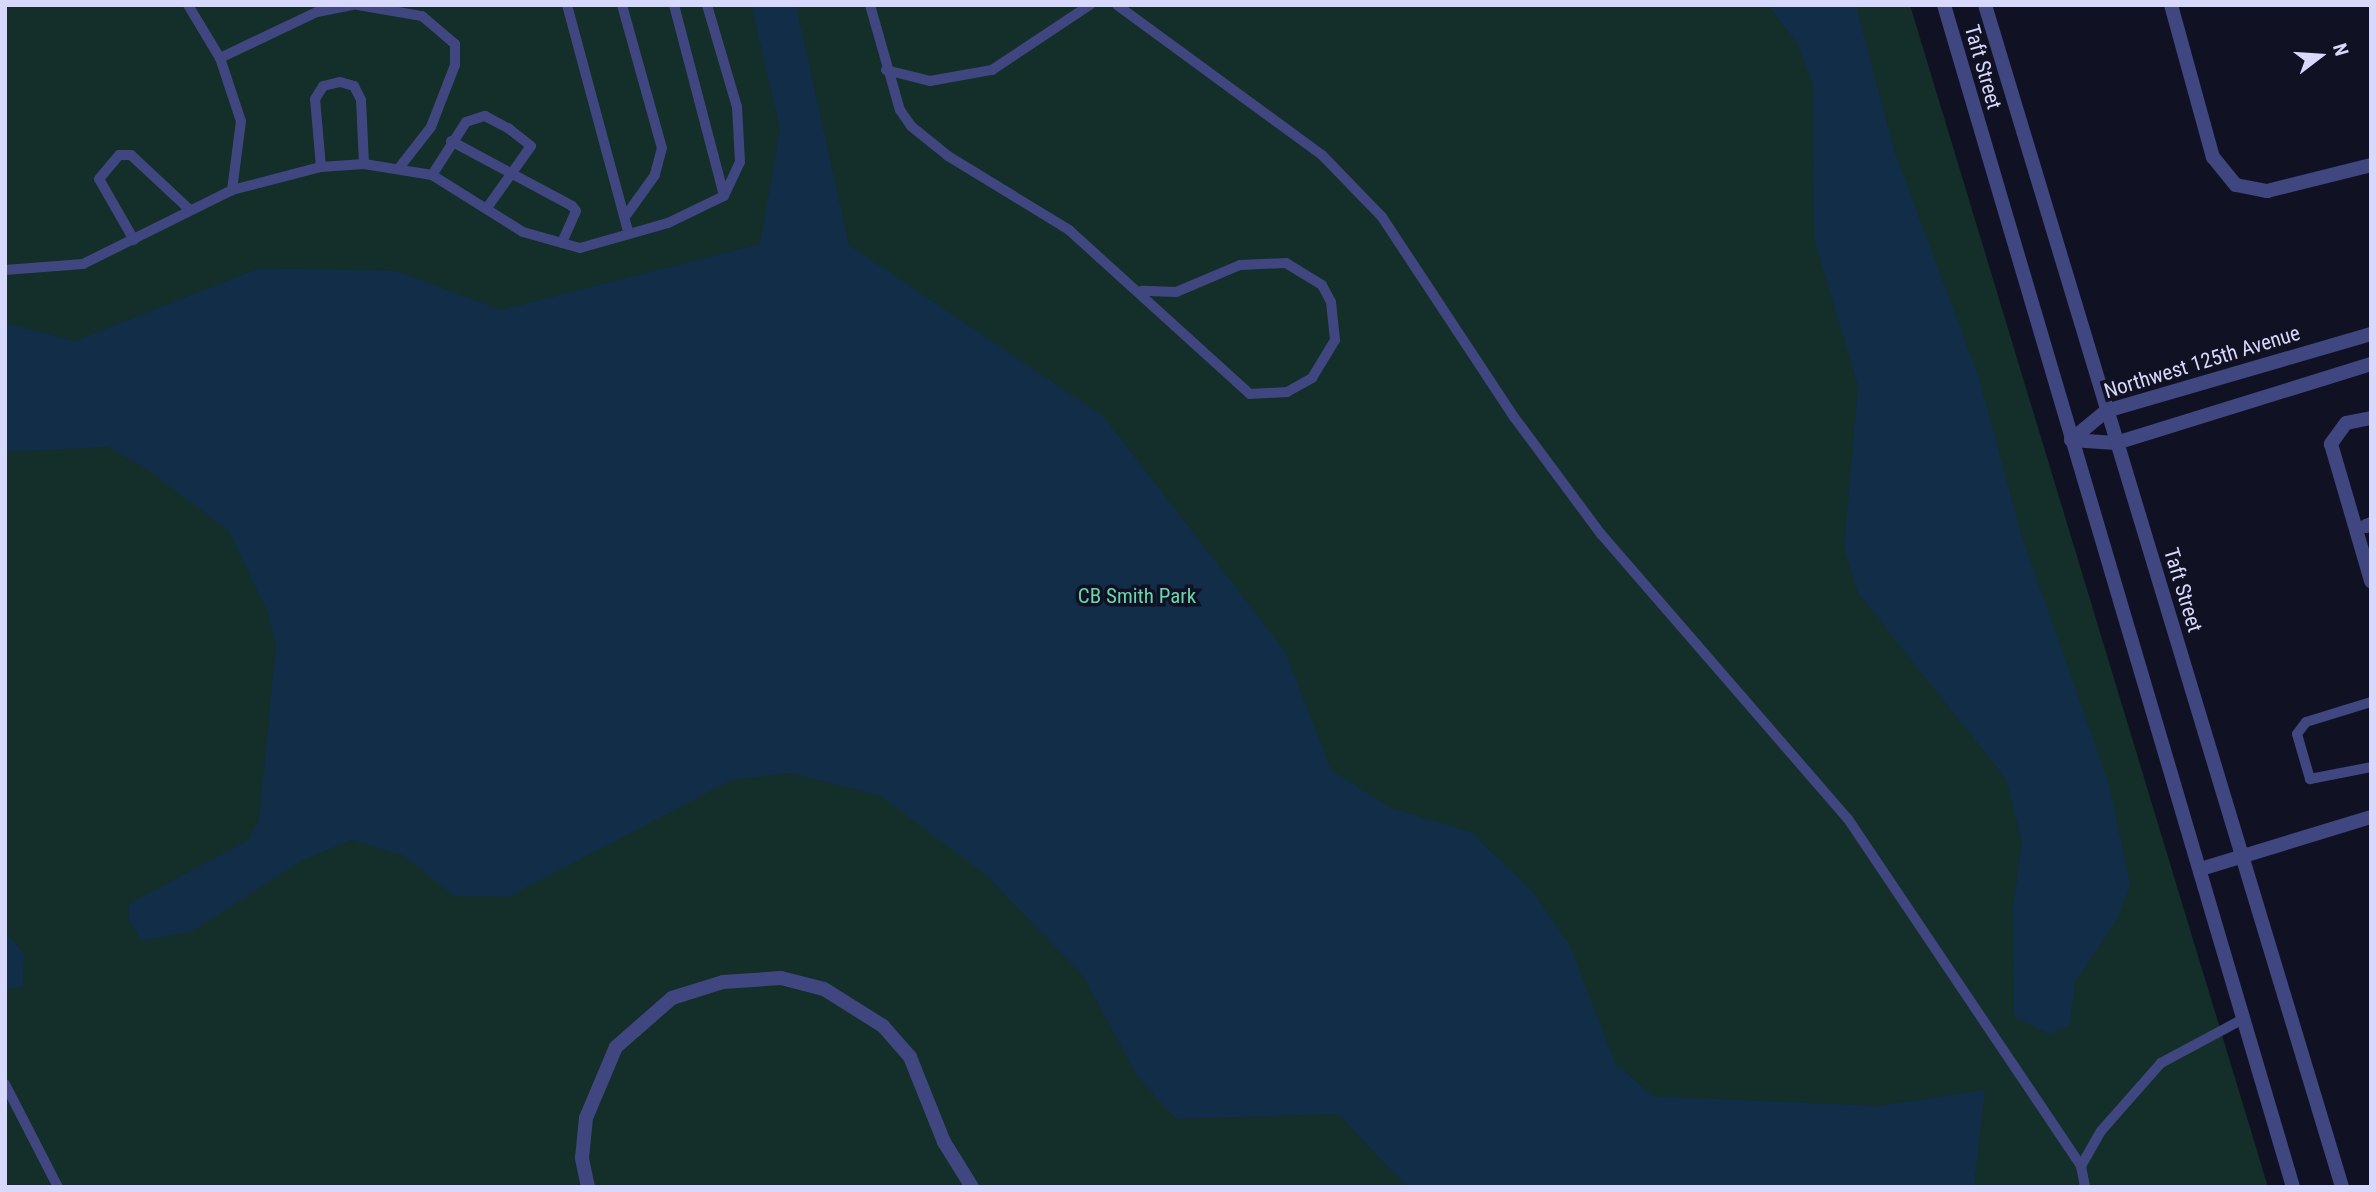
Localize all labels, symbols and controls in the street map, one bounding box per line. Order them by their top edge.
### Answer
north arrow [2285,21,2355,91]
street label: Taft Street [1959,22,2007,112]
text: N [2328,41,2353,59]
street label: Northwest 125th Avenue [2101,320,2303,404]
street label: Taft Street [2158,545,2208,635]
park label: CB Smith Park [1078,583,1196,609]

